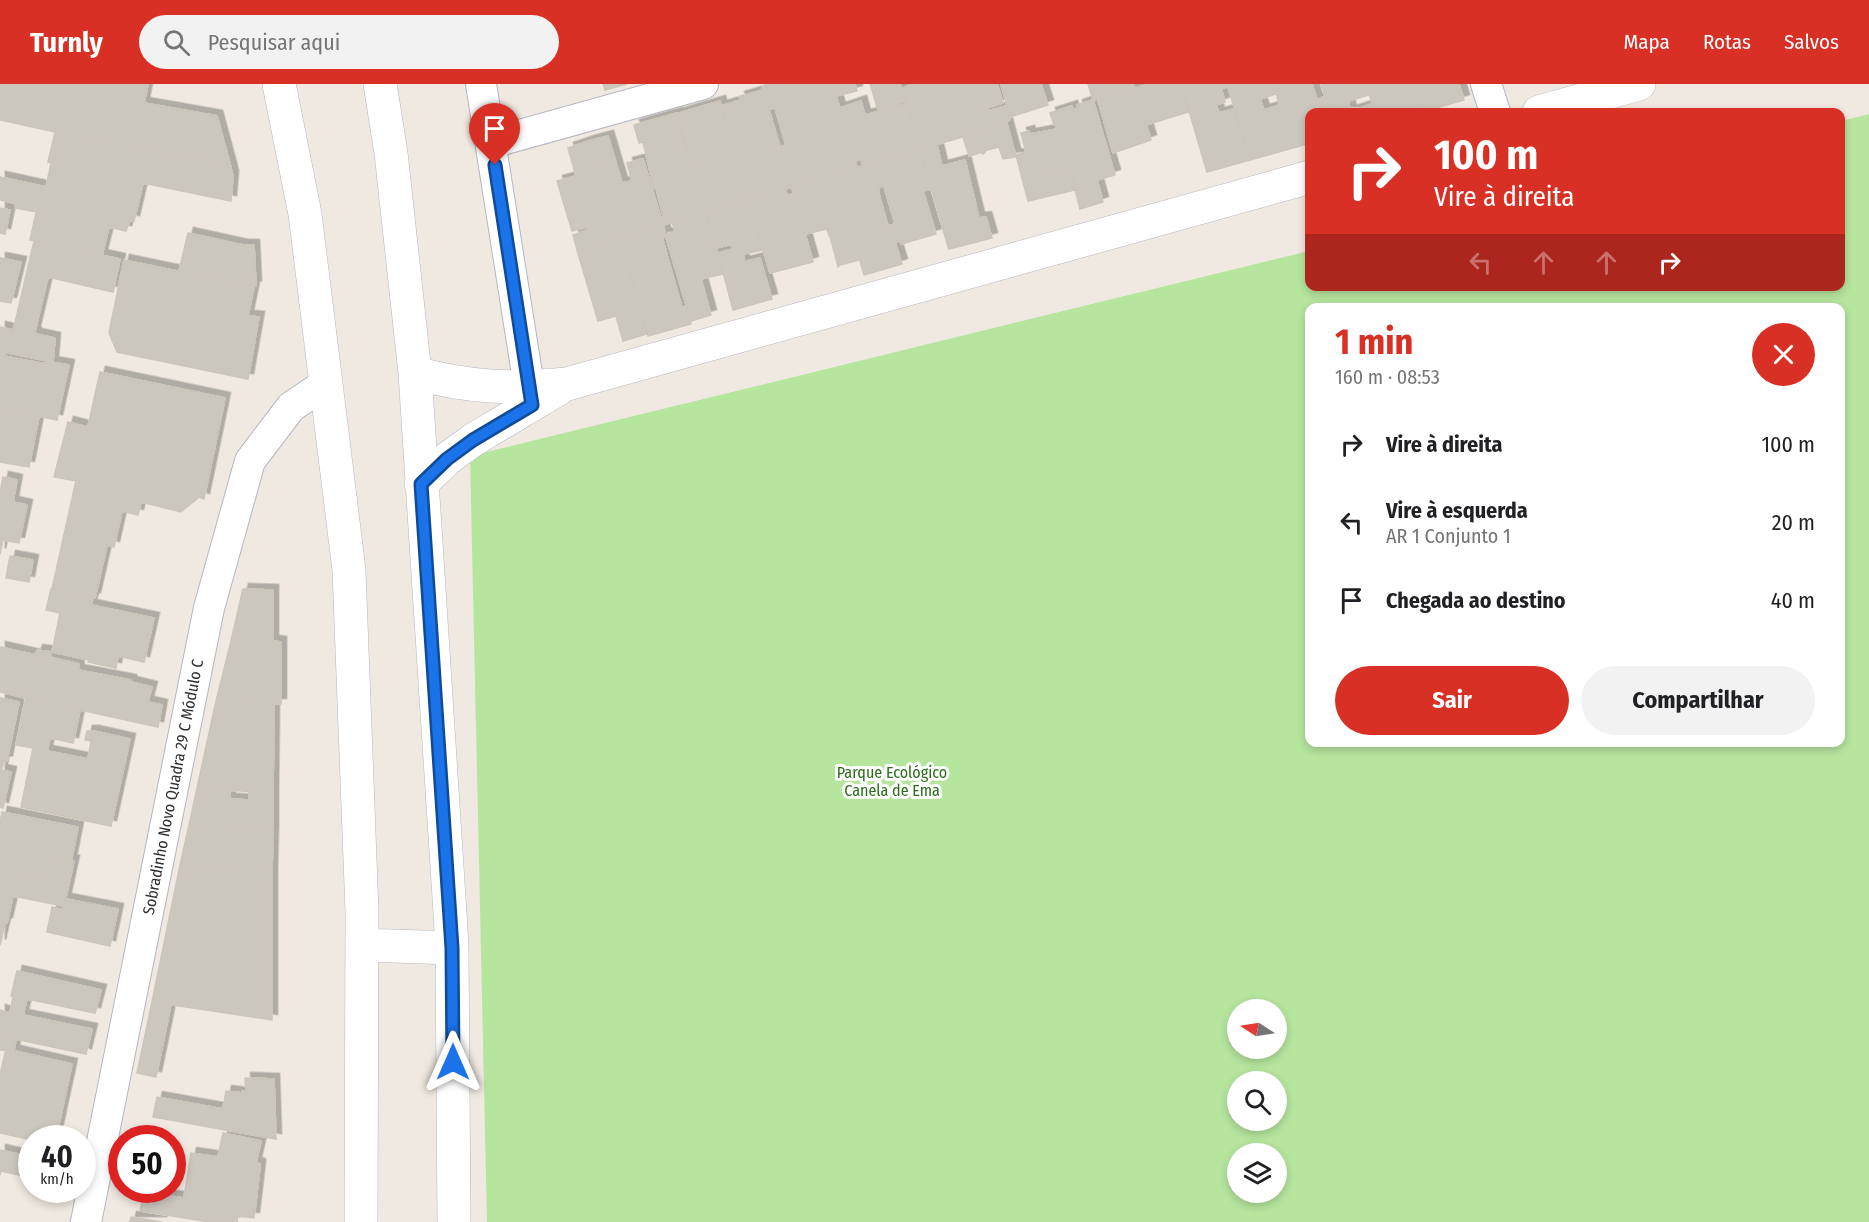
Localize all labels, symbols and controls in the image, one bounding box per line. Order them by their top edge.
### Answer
search box [139,15,559,69]
text: Turnly [30,26,103,59]
icon: search [160,26,193,59]
text: Pesquisar aqui [208,29,340,56]
text: Mapa [1623,29,1670,55]
text: Rotas [1703,29,1751,55]
text: Salvos [1784,29,1839,55]
pin [469,103,520,165]
icon: arrive [478,112,511,145]
text: 100 m [1434,130,1538,180]
icon: right [1335,132,1413,210]
text: Vire à direita [1434,181,1574,213]
icon: left [1464,246,1497,279]
icon: ahead [1527,246,1560,279]
icon: ahead [1590,246,1623,279]
icon: right [1653,246,1686,279]
text: 1 min [1335,320,1413,364]
button: close [1752,323,1815,386]
text: 160 m · 08:53 [1335,365,1440,389]
icon: right [1335,428,1368,461]
text: Vire à direita [1386,431,1502,458]
text: 100 m [1761,431,1815,458]
text: Vire à esquerda [1386,497,1528,524]
icon: left [1335,506,1368,539]
text: 20 m [1772,509,1815,536]
text: AR 1 Conjunto 1 [1386,524,1511,548]
icon: arrive [1335,584,1368,617]
text: Chegada ao destino [1386,587,1566,614]
text: 40 m [1771,587,1815,614]
street label: Sobradinho Novo Quadra 29 C Módulo C [139,658,207,916]
button: Sair [1335,666,1569,735]
button: Compartilhar [1581,666,1815,735]
park label: Parque Ecológico Canela de Ema [837,763,947,800]
north arrow [1227,999,1287,1059]
map controls [1227,999,1287,1203]
position arrow [421,1030,485,1094]
button: search [1227,1071,1287,1131]
speed limit sign: 50 [108,1125,186,1203]
text: 40 [41,1139,73,1175]
button: layers [1227,1143,1287,1203]
text: km/h [40,1170,74,1188]

